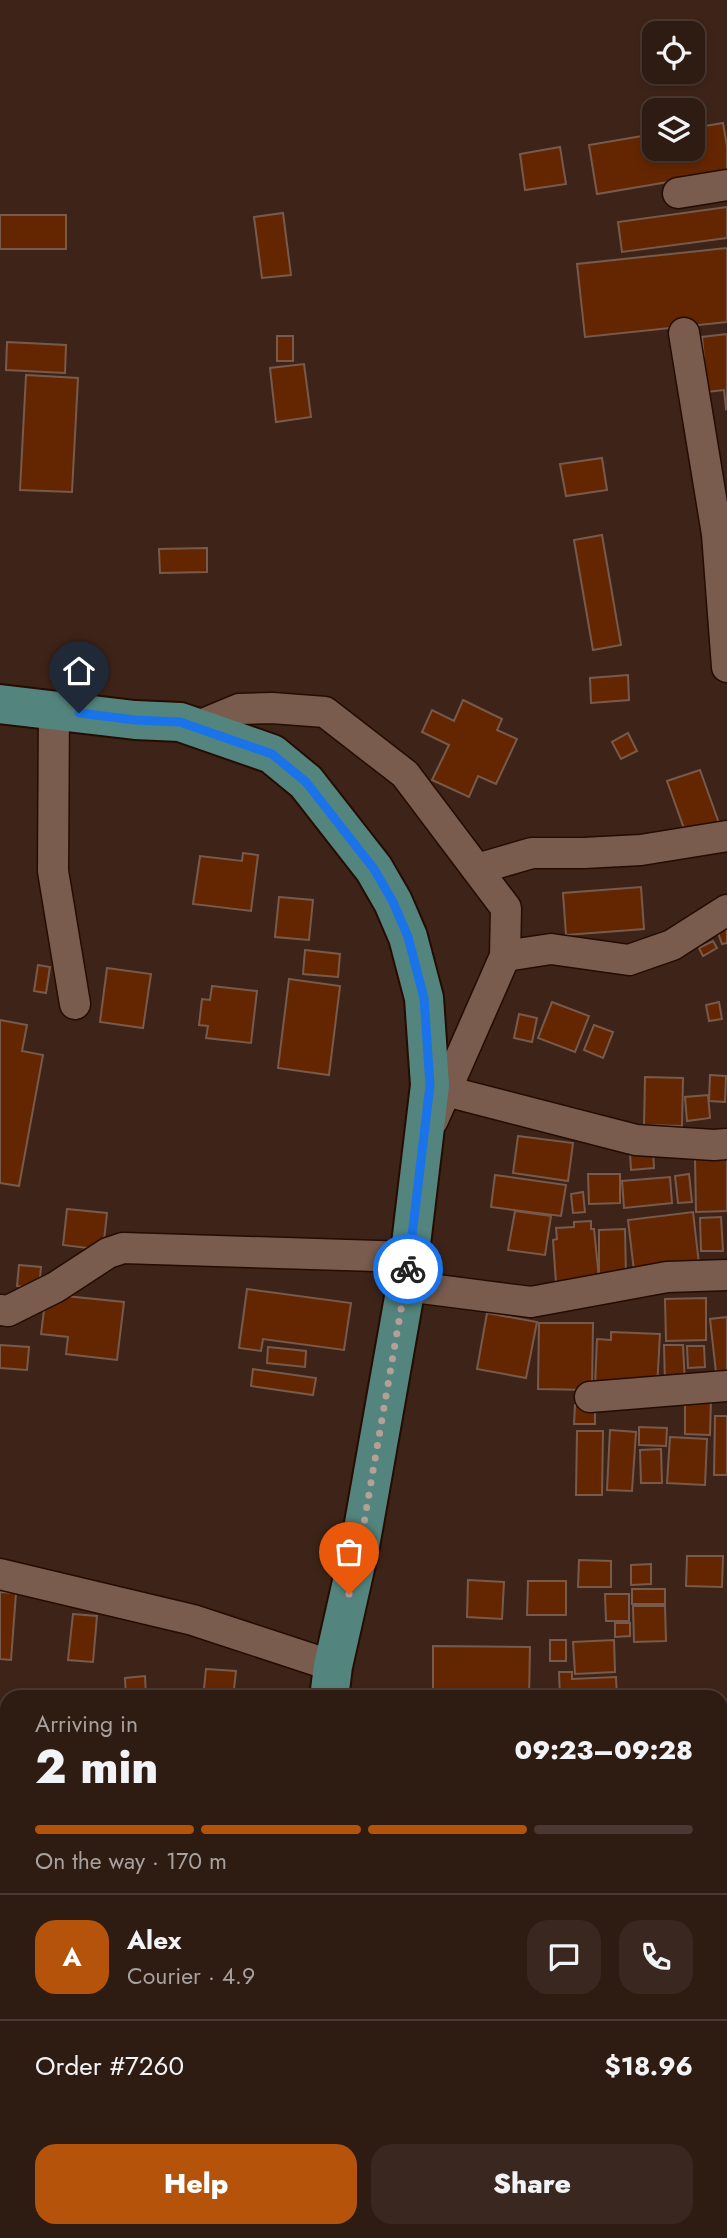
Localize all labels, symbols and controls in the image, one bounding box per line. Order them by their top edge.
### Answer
map controls [642,21,705,161]
button: locate [642,21,705,84]
button: layers [642,98,705,161]
pin [49,641,109,713]
icon: home [60,652,98,690]
courier [373,1234,443,1304]
icon: bike [389,1250,427,1288]
pin [319,1522,379,1594]
icon: bag [330,1533,368,1571]
text: Arriving in [35,1707,138,1741]
text: 09:23–09:28 [514,1731,693,1769]
text: 2 min [35,1734,159,1800]
text: On the way · 170 m [35,1844,227,1878]
button: chat [527,1920,601,1994]
button: phone [619,1920,693,1994]
text: Alex [127,1921,181,1959]
text: A [62,1938,82,1976]
text: Courier · 4.9 [127,1959,255,1993]
text: Order #7260 [35,2047,184,2085]
text: $18.96 [605,2047,693,2085]
button: Help [35,2144,357,2224]
button: Share [371,2144,693,2224]

